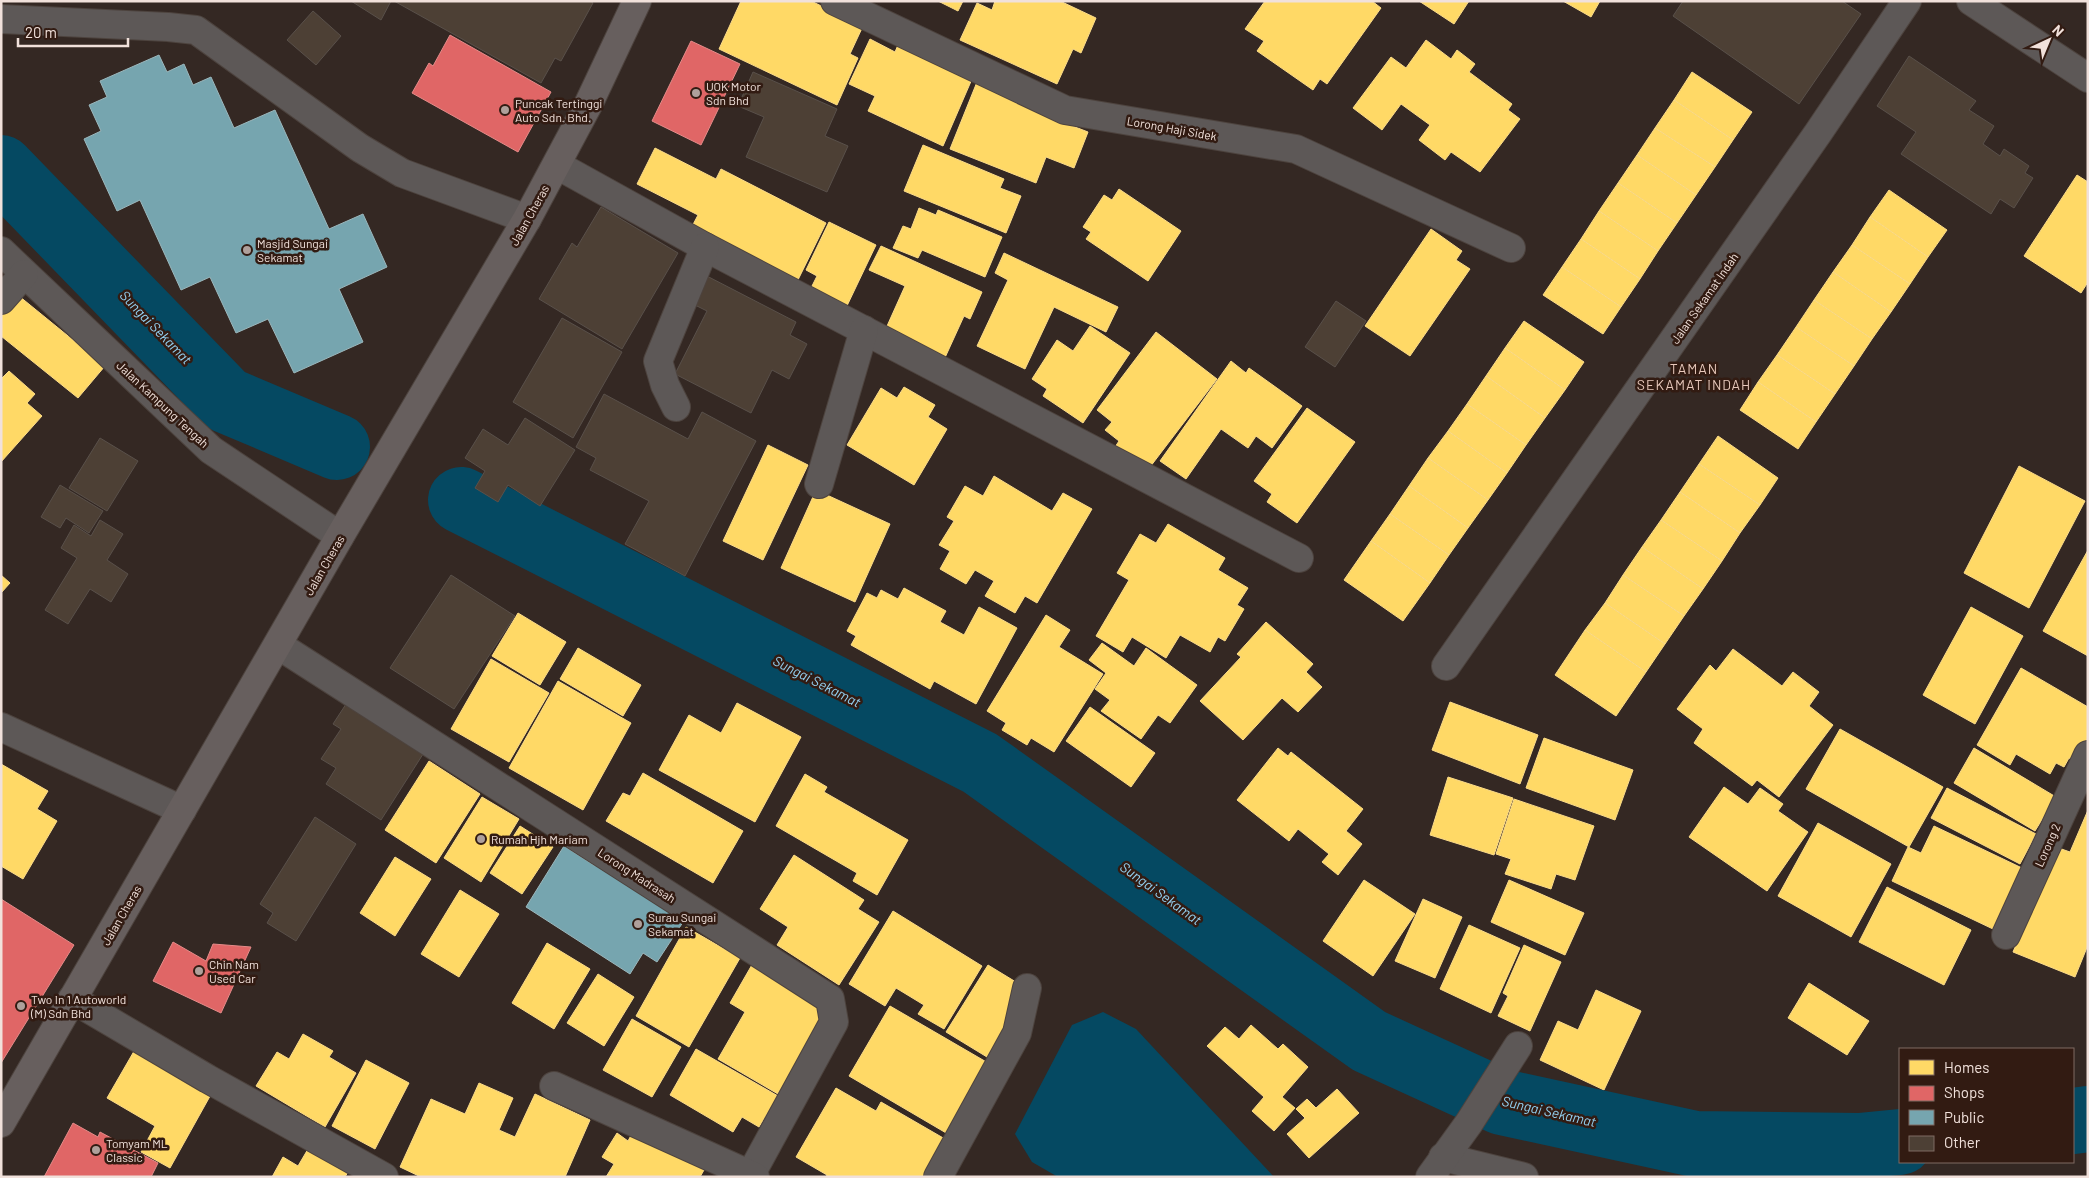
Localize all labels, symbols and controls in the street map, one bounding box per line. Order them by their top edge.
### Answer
scale bar [18,15,128,47]
north arrow [2024,15,2074,65]
text: N [2049,21,2068,40]
text: 20 m [25,23,57,41]
place label: UOK Motor Sdn Bhd [706,79,762,107]
marker: UOK Motor Sdn Bhd [690,87,702,99]
place label: Puncak Tertinggi Auto Sdn. Bhd. [515,96,602,124]
marker: Puncak Tertinggi Auto Sdn. Bhd. [499,104,511,116]
street label: Lorong Haji Sidek [1126,113,1218,143]
street label: Jalan Cheras [507,182,552,248]
place label: Masjid Sungai Sekamat [257,236,328,264]
marker: Masjid Sungai Sekamat [241,244,253,256]
street label: Jalan Sekamat Indah [1667,250,1741,346]
water label: Sungai Sekamat [116,287,196,368]
street label: Jalan Kampung Tengah [114,358,212,450]
district label: TAMAN SEKAMAT INDAH [1637,360,1751,393]
street label: Jalan Cheras [301,532,347,598]
water label: Sungai Sekamat [770,652,864,710]
street label: Lorong 2 [2031,821,2063,869]
place label: Rumah Hjh Mariam [491,832,588,846]
marker: Rumah Hjh Mariam [475,833,487,845]
street label: Lorong Madrasah [596,845,678,905]
water label: Sungai Sekamat [1117,858,1205,928]
street label: Jalan Cheras [98,882,144,948]
place label: Surau Sungai Sekamat [648,910,716,938]
marker: Surau Sungai Sekamat [632,918,644,930]
place label: Chin Nam Used Car [209,957,259,985]
marker: Chin Nam Used Car [193,965,205,977]
place label: Two In 1 Autoworld (M) Sdn Bhd [30,992,126,1020]
marker: Two In 1 Autoworld (M) Sdn Bhd [15,1000,27,1012]
legend [1899,1048,2074,1163]
text: Homes [1944,1058,1989,1076]
text: Shops [1944,1083,1984,1101]
water label: Sungai Sekamat [1500,1092,1598,1130]
text: Public [1944,1108,1984,1126]
text: Other [1944,1133,1981,1151]
place label: Tomyam ML Classic [106,1136,168,1164]
marker: Tomyam ML Classic [90,1144,102,1156]

